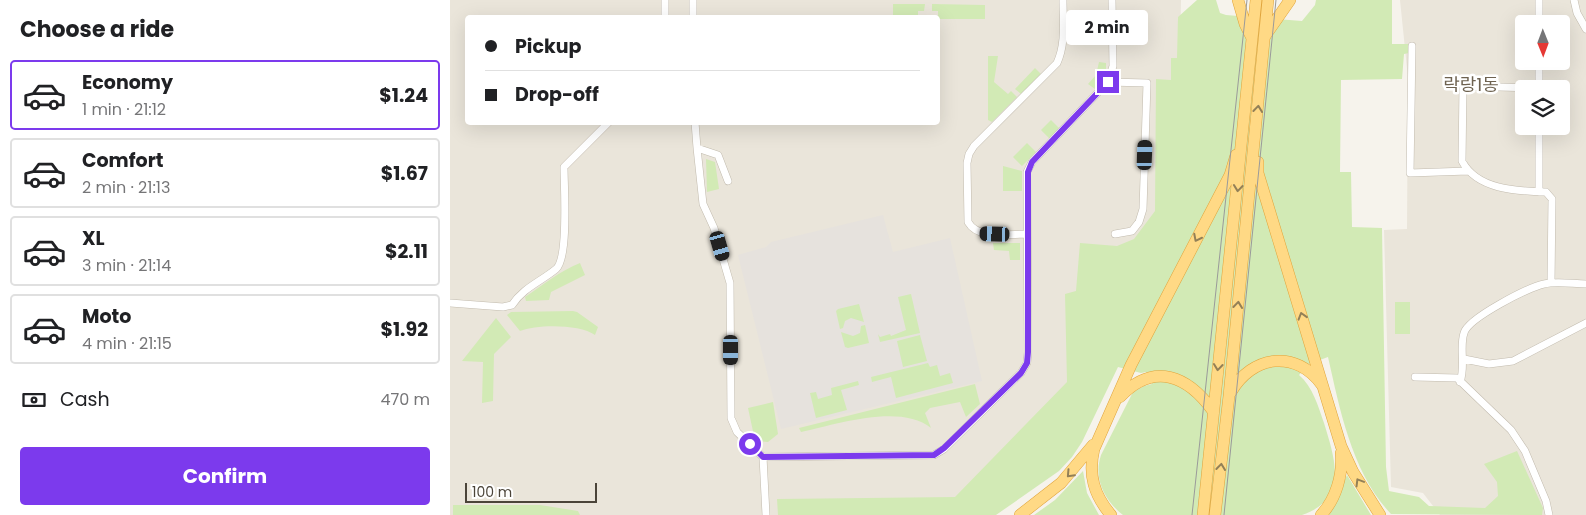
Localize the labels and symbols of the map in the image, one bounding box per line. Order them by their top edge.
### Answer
callout: 2 min [1067,9,1149,44]
north arrow [1515,15,1570,70]
route end [1097,71,1119,93]
district label: 락랑1동 [1443,72,1499,97]
one-way arrow [1252,104,1263,112]
car [1136,140,1153,170]
one-way arrow [1232,184,1243,192]
car [979,226,1010,242]
car [708,230,731,262]
one-way arrow [1193,233,1203,242]
one-way arrow [1232,301,1243,309]
one-way arrow [1298,312,1308,320]
car [723,335,738,365]
one-way arrow [1213,363,1224,371]
route start [739,433,761,455]
one-way arrow [1215,462,1225,471]
one-way arrow [1067,468,1076,477]
one-way arrow [1355,478,1365,487]
scale bar [465,480,598,503]

